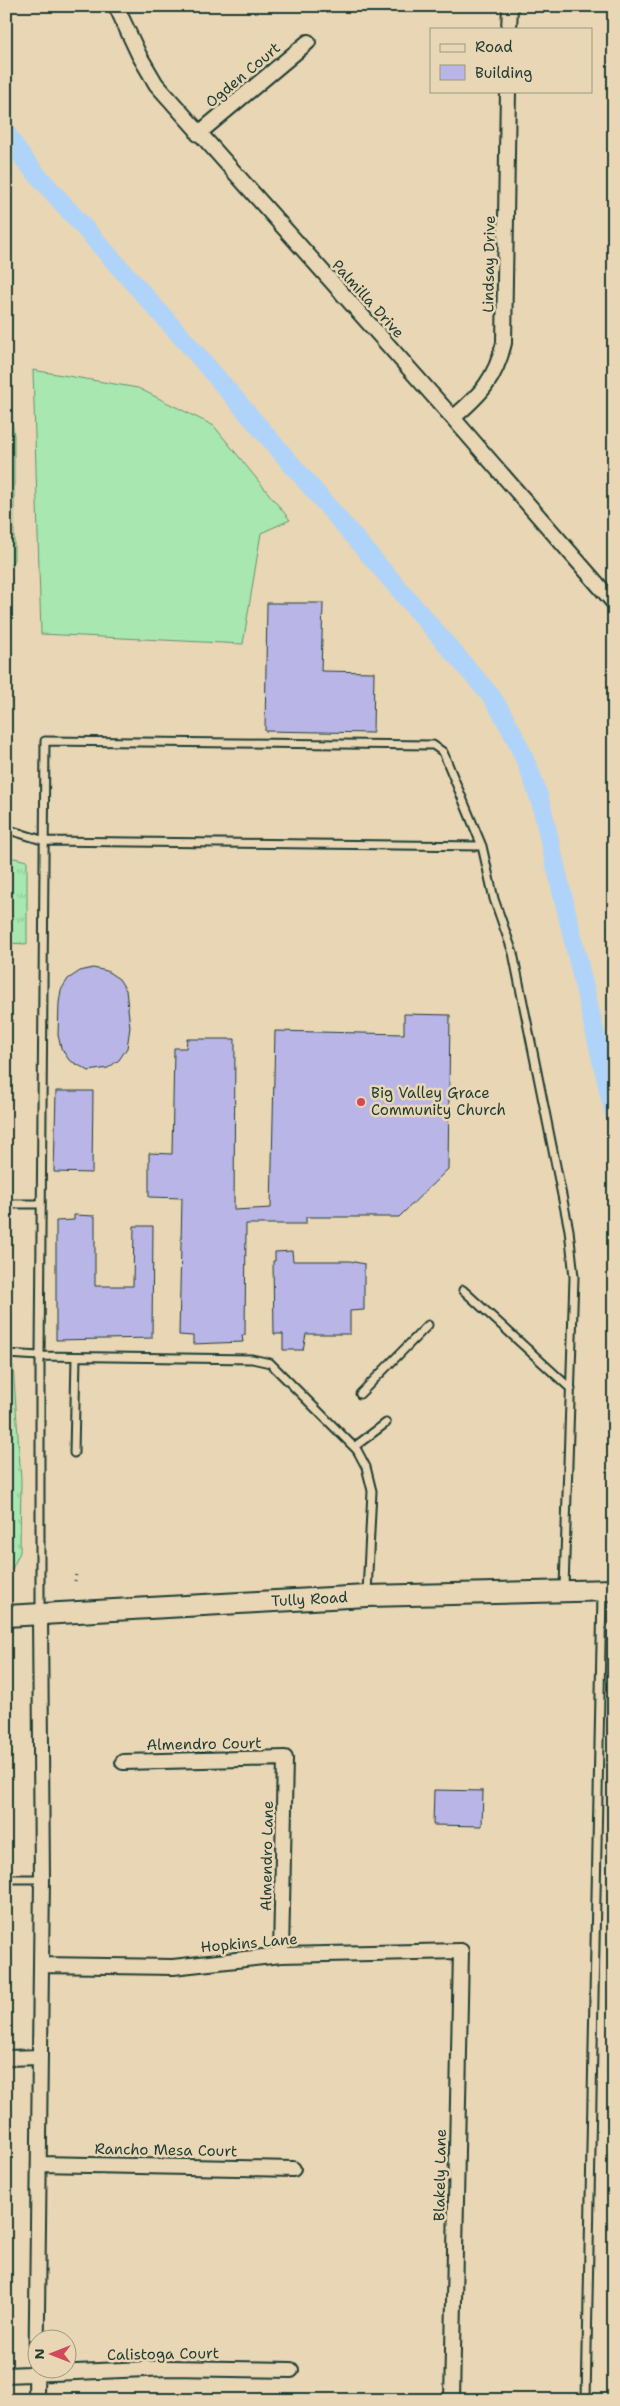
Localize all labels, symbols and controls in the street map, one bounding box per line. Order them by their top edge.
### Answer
legend [430,28,592,92]
text: Road [475,37,513,57]
street label: Ogden Court [201,38,285,112]
text: Building [475,63,532,83]
street label: Lindsay Drive [478,215,500,313]
street label: Palmilla Drive [327,256,409,342]
place label: Big Valley Grace Community Church [371,1083,506,1120]
marker: Big Valley Grace Community Church [355,1096,367,1108]
street label: Tully Road [271,1587,349,1611]
street label: Almendro Court [146,1733,262,1755]
street label: Almendro Lane [256,1801,278,1911]
street label: Hopkins Lane [200,1929,298,1957]
street label: Blakely Lane [429,2129,451,2221]
street label: Rancho Mesa Court [94,2139,238,2161]
north arrow [28,2328,78,2378]
street label: Calistoga Court [107,2343,219,2365]
text: N [30,2348,48,2360]

